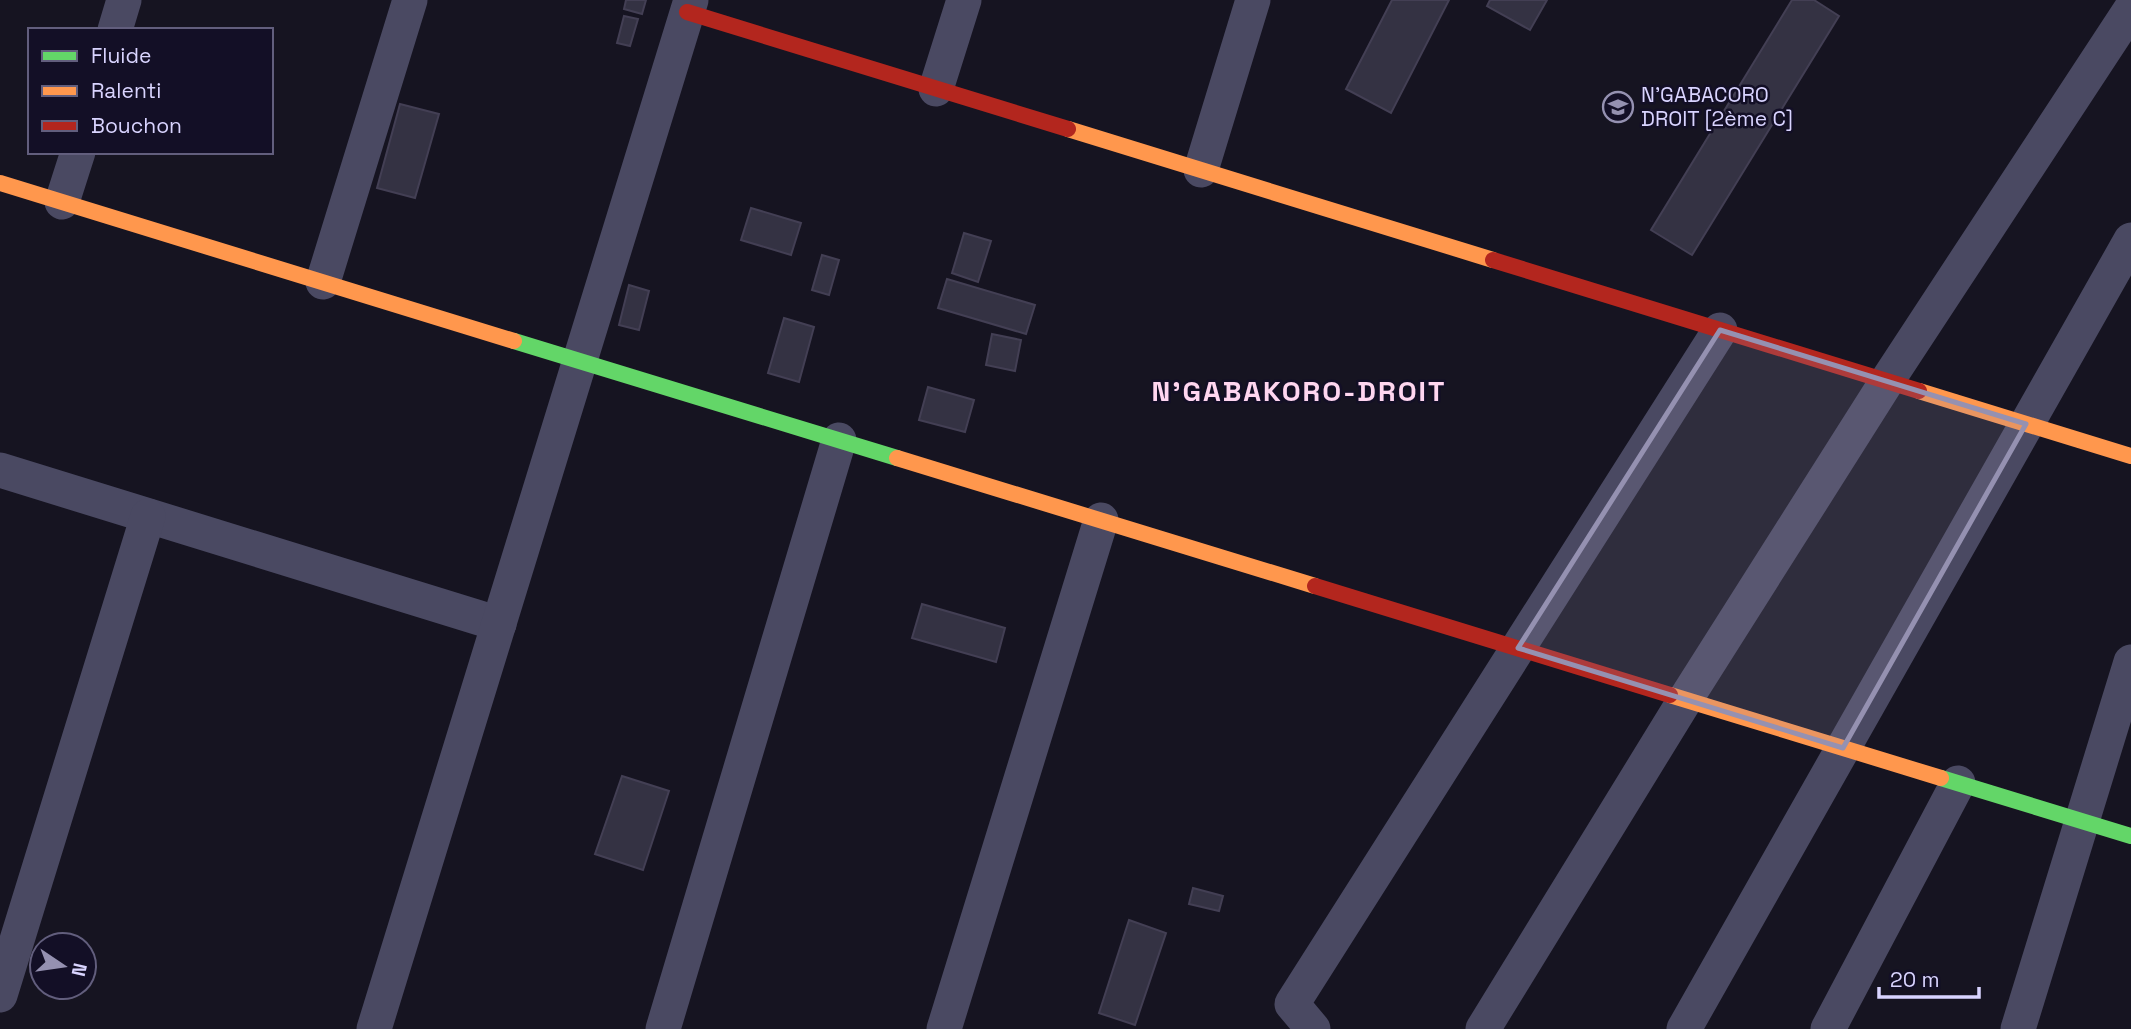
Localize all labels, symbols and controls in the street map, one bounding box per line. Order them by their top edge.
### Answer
legend [28,28,273,154]
text: Fluide [91,42,151,69]
text: Ralenti [91,77,161,104]
place label: N'GABACORO DROIT [2ème C] [1641,81,1793,132]
school or university icon: N'GABACORO DROIT [2ème C] [1601,90,1635,124]
text: Bouchon [91,112,182,139]
district label: N'GABAKORO-DROIT [1152,373,1446,409]
north arrow [28,931,98,1001]
scale bar [1879,956,1979,1000]
text: N [65,961,93,979]
text: 20 m [1890,966,1940,993]

